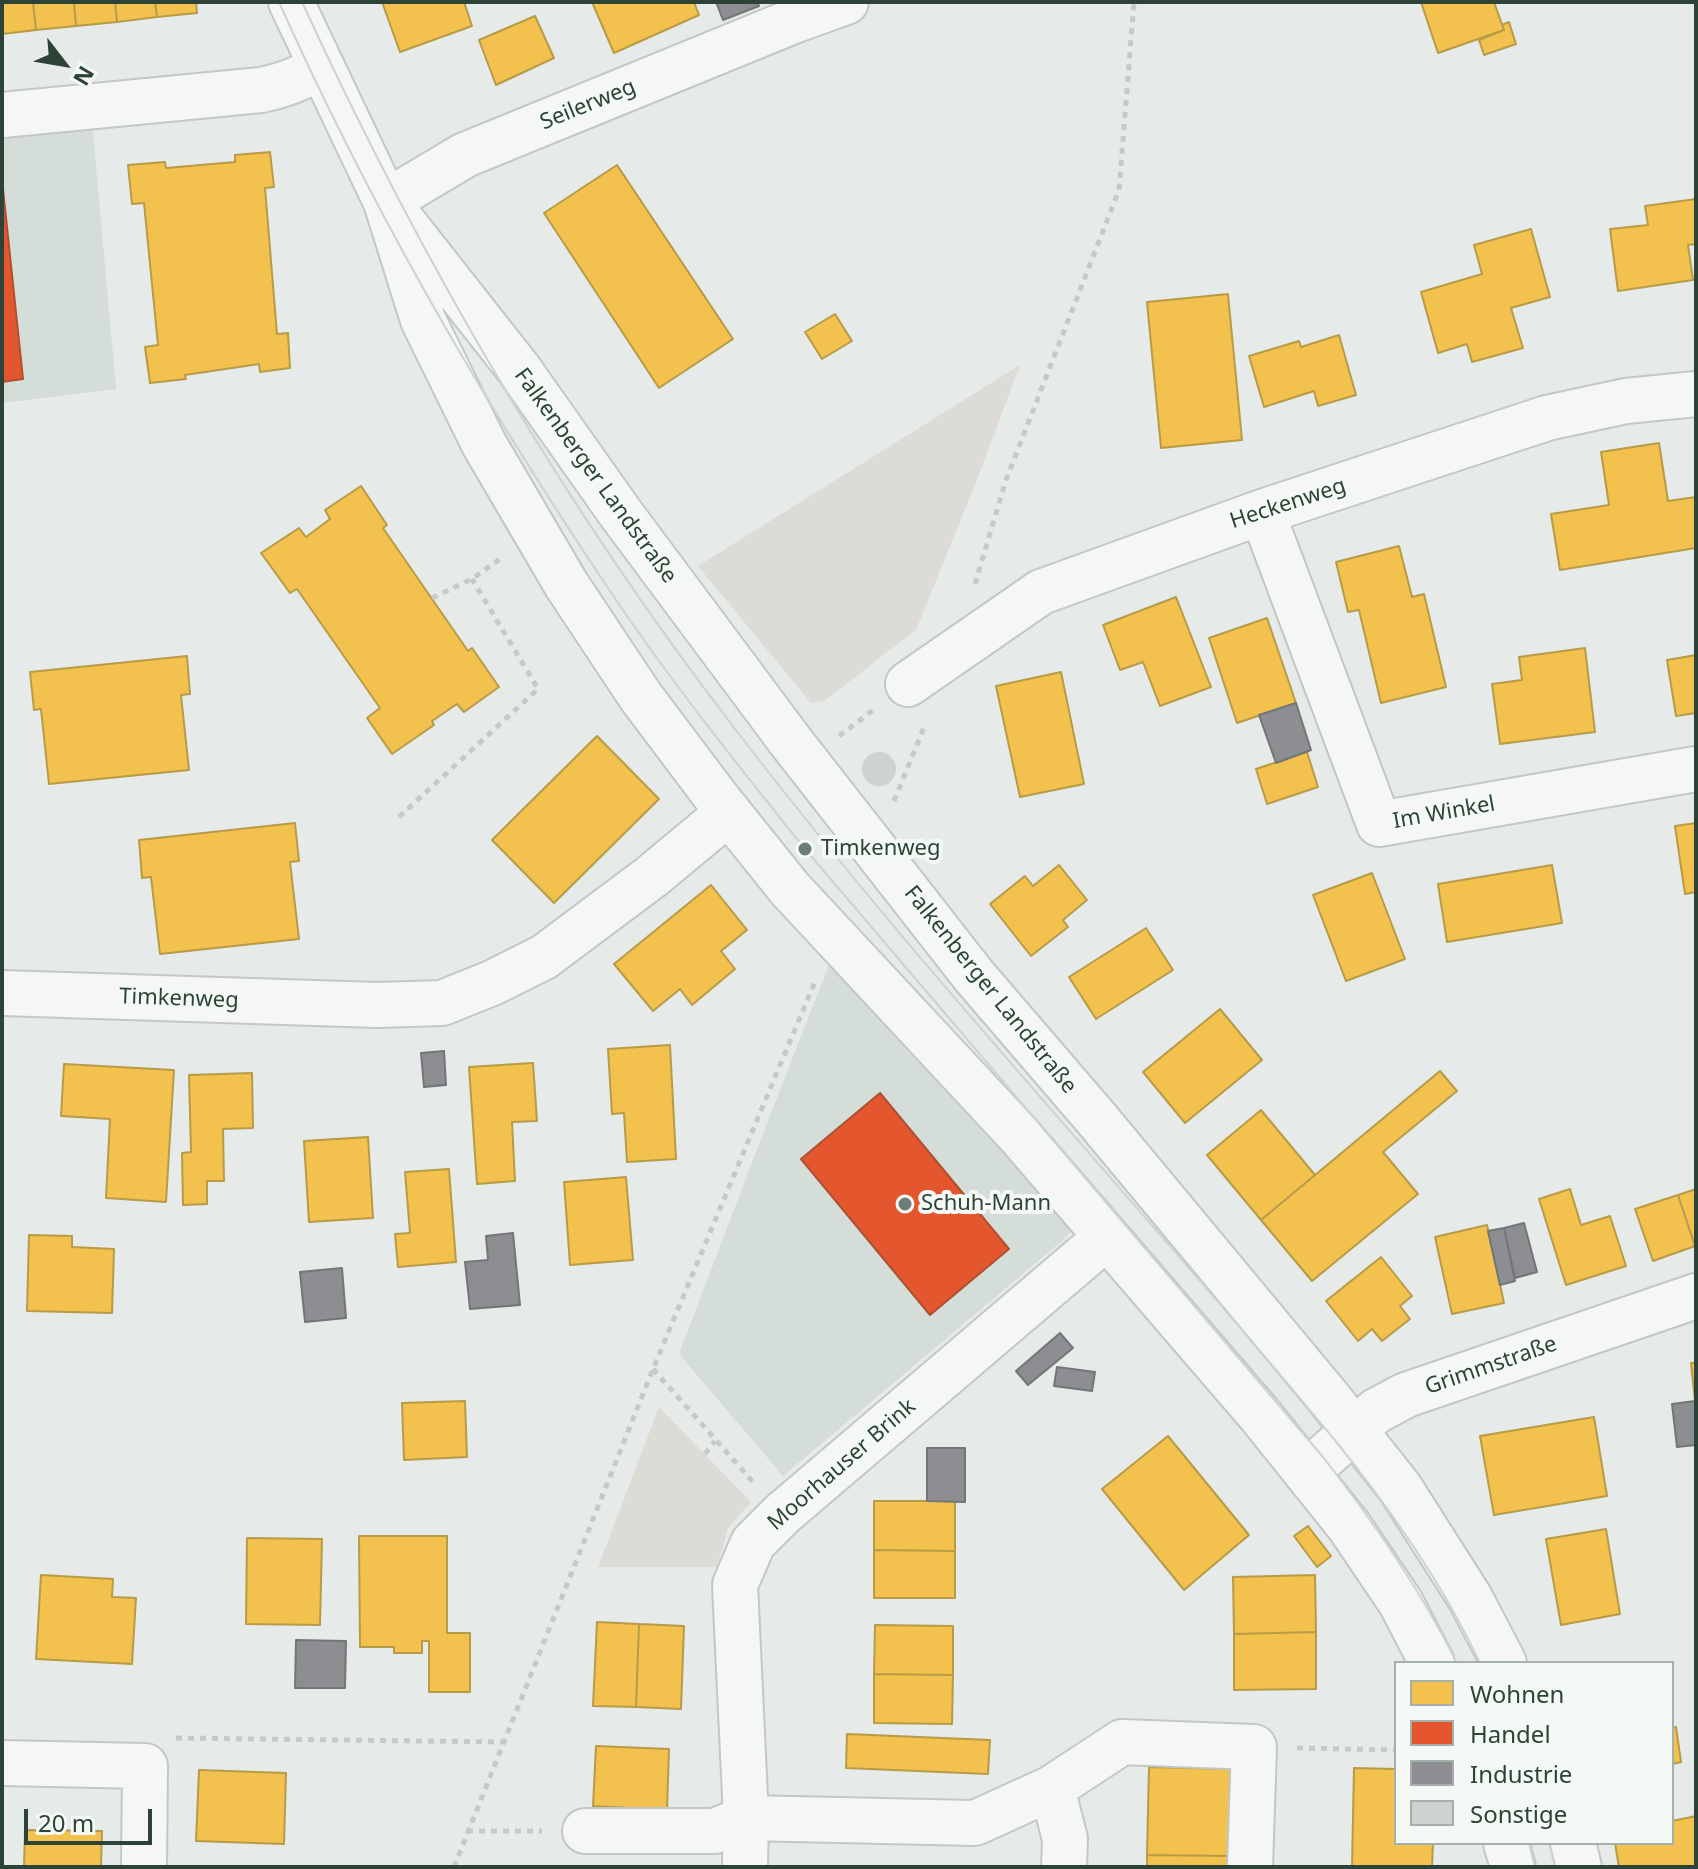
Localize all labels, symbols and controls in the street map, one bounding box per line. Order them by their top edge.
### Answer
north arrow [24,24,104,104]
text: N [67,61,102,92]
street label: Seilerweg [536,74,640,136]
street label: Falkenberger Landstraße [508,363,682,589]
street label: Heckenweg [1227,473,1349,535]
street label: Im Winkel [1391,791,1497,835]
place label: Timkenweg [821,836,940,862]
marker: Timkenweg [796,840,814,858]
street label: Falkenberger Landstraße [898,881,1082,1099]
street label: Timkenweg [119,984,239,1014]
place label: Schuh-Mann [921,1191,1051,1217]
marker: Schuh-Mann [896,1195,914,1213]
street label: Grimmstraße [1422,1331,1560,1401]
street label: Moorhauser Brink [763,1394,921,1536]
legend [1394,1661,1674,1845]
text: Wohnen [1470,1677,1564,1710]
text: Handel [1470,1717,1551,1750]
text: Industrie [1470,1757,1572,1790]
scale bar [28,1793,156,1843]
text: Sonstige [1470,1797,1567,1830]
text: 20 m [38,1806,94,1839]

